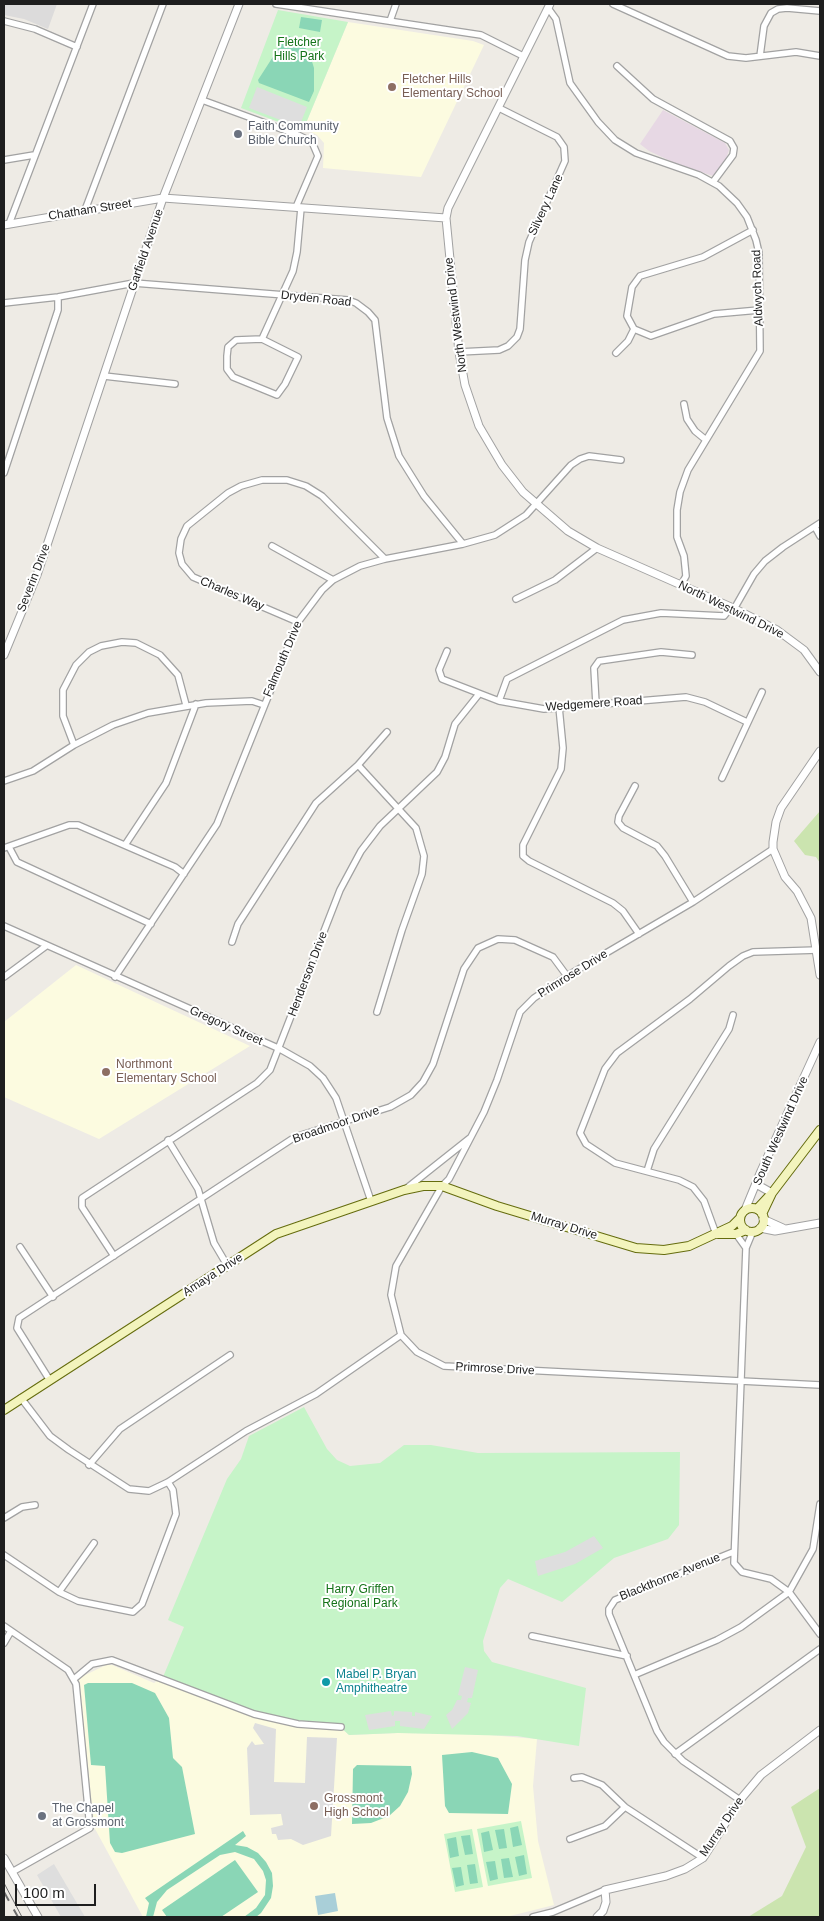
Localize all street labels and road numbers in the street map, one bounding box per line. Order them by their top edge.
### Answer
street label: Silvery Lane [526,172,566,238]
street label: Chatham Street [47,196,133,224]
street label: Garfield Avenue [125,207,167,293]
street label: Aldwych Road [749,249,767,327]
street label: North Westwind Drive [442,257,470,373]
street label: Dryden Road [280,288,352,310]
street label: Severin Drive [14,542,54,614]
street label: Charles Way [198,574,266,614]
street label: North Westwind Drive [676,578,786,642]
street label: Falmouth Drive [260,619,306,699]
street label: Wedgemere Road [545,693,643,715]
street label: Henderson Drive [285,929,331,1019]
street label: Primrose Drive [536,947,610,1001]
street label: Gregory Street [187,1003,265,1049]
street label: South Westwind Drive [750,1074,812,1188]
street label: Broadmoor Drive [291,1103,381,1147]
street label: Murray Drive [529,1209,599,1243]
street label: Amaya Drive [180,1250,246,1300]
street label: Primrose Drive [455,1360,535,1378]
street label: Blackthorne Avenue [618,1550,722,1604]
street label: Murray Drive [697,1795,747,1859]

